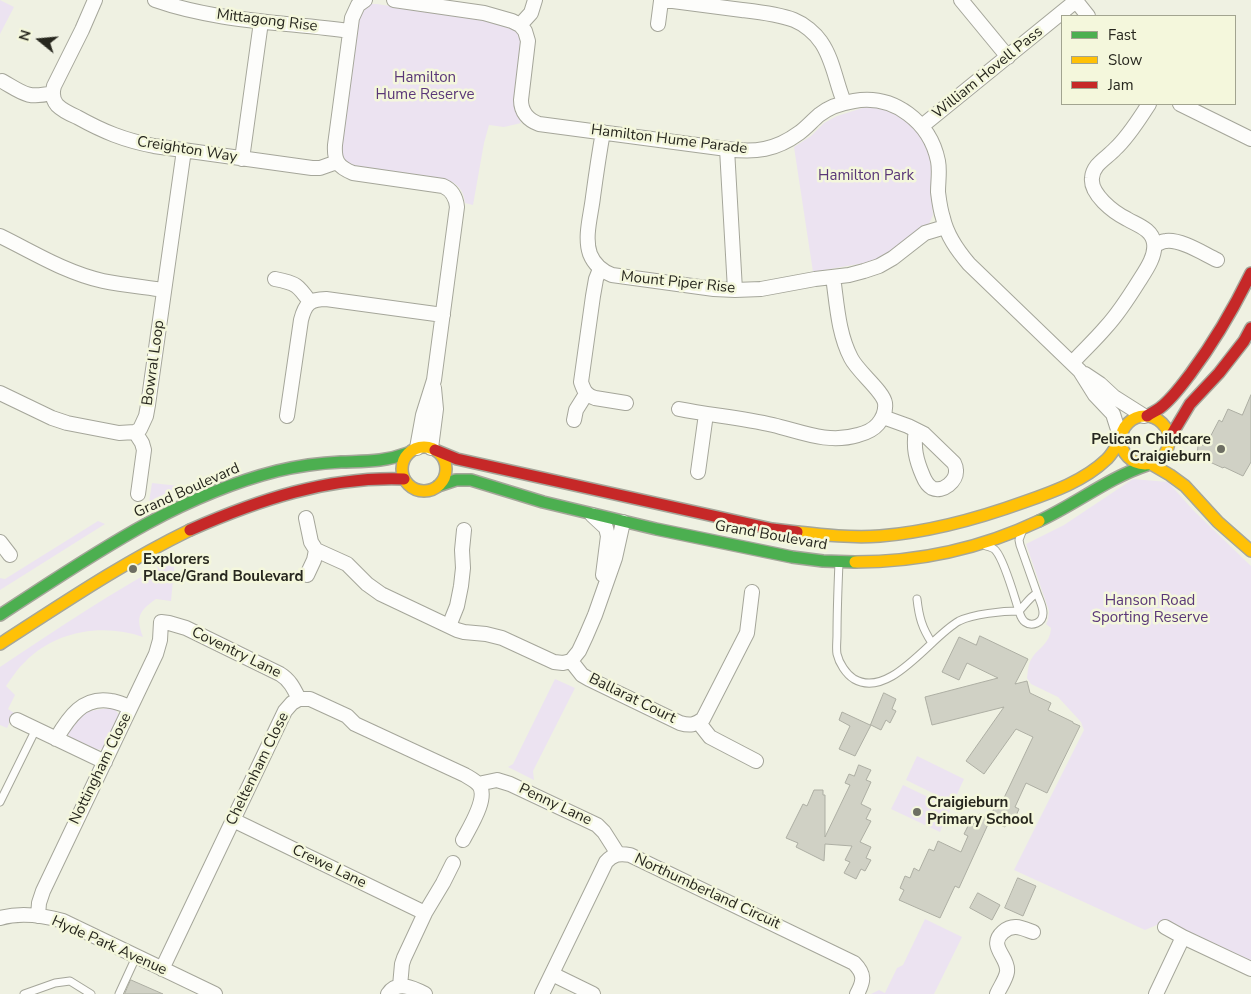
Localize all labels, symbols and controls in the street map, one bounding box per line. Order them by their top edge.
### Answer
street label: Mittagong Rise [216,6,318,36]
north arrow [15,15,65,65]
legend [1061,15,1236,105]
street label: William Hovell Pass [929,23,1047,123]
text: Fast [1108,25,1136,45]
text: N [15,28,36,43]
text: Slow [1108,50,1142,70]
park label: Hamilton Hume Reserve [376,69,474,104]
text: Jam [1108,75,1134,95]
street label: Hamilton Hume Parade [590,121,748,159]
street label: Creighton Way [136,133,238,167]
park label: Hamilton Park [818,167,914,185]
street label: Mount Piper Rise [620,268,736,298]
street label: Bowral Loop [139,319,169,407]
place label: Pelican Childcare Craigieburn [1091,431,1211,466]
marker: Pelican Childcare Craigieburn [1215,443,1227,455]
street label: Grand Boulevard [131,460,243,522]
street label: Grand Boulevard [713,517,829,555]
place label: Explorers Place/Grand Boulevard [143,551,303,586]
marker: Explorers Place/Grand Boulevard [127,563,139,575]
park label: Hanson Road Sporting Reserve [1092,592,1208,627]
street label: Coventry Lane [188,624,284,682]
street label: Ballarat Court [586,670,678,728]
street label: Cheltenham Close [223,709,293,829]
street label: Nottingham Close [66,710,136,828]
street label: Penny Lane [516,780,594,830]
place label: Craigieburn Primary School [927,794,1033,829]
marker: Craigieburn Primary School [911,806,923,818]
street label: Crewe Lane [289,841,369,893]
street label: Northumberland Circuit [631,850,783,934]
street label: Hyde Park Avenue [48,912,170,980]

